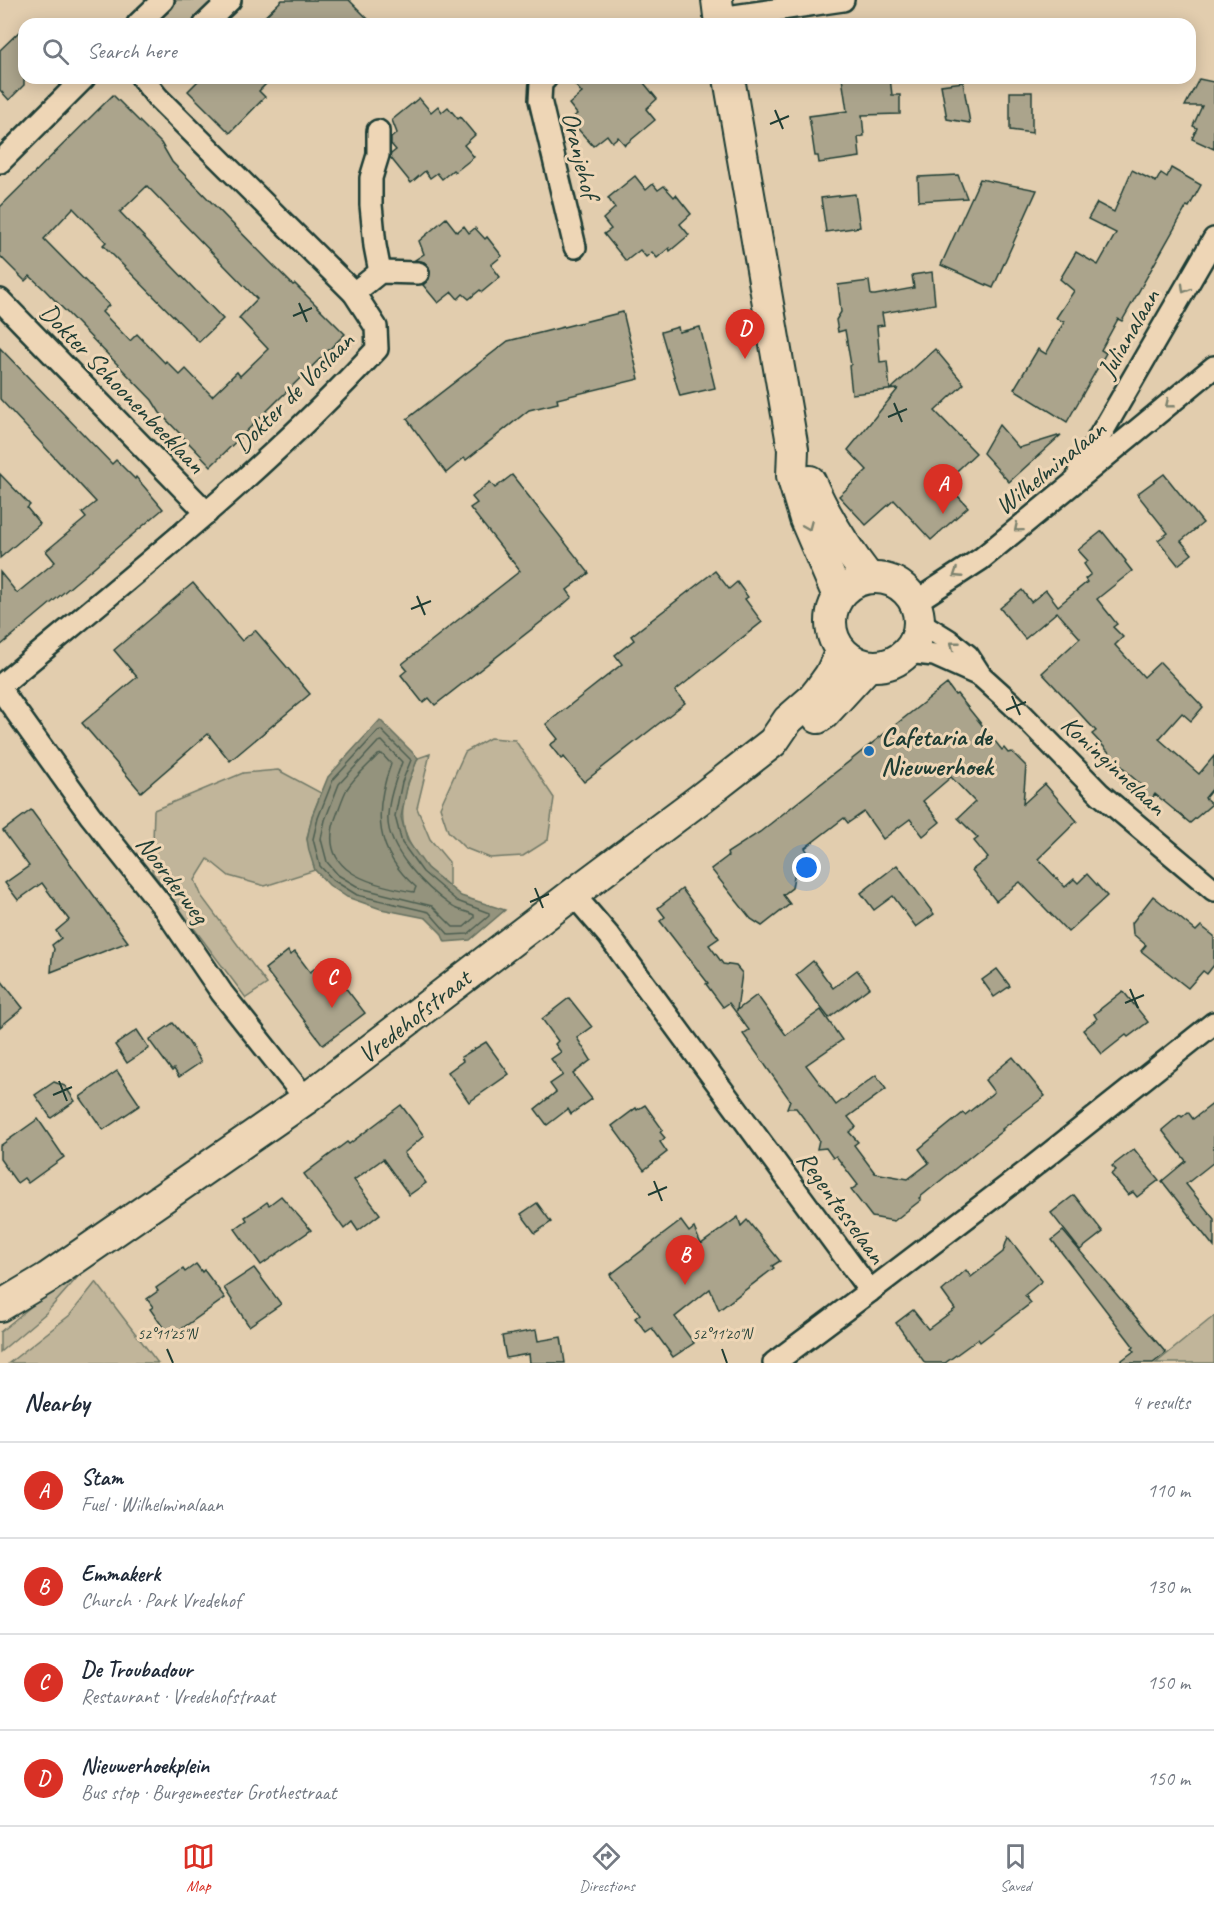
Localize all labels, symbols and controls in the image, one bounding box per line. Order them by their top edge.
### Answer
search box [18,18,1196,84]
icon: search [39,35,72,68]
text: Search here [87,37,177,65]
street label: Oranjehof [554,109,608,207]
street label: Julianalaan [1089,282,1168,385]
one-way arrow [1180,283,1192,294]
street label: Dokter Schoonenbeeklaan [33,296,213,481]
pin: D [726,310,764,359]
street label: Dokter de Voslaan [226,324,362,460]
one-way arrow [1165,397,1176,408]
street label: Wilhelminalaan [988,412,1113,522]
pin: A [924,464,962,514]
one-way arrow [801,520,813,531]
one-way arrow [1014,521,1025,532]
one-way arrow [953,567,963,579]
one-way arrow [949,641,960,652]
street label: Koninginnelaan [1054,708,1174,823]
place label: Cafetaria de Nieuwerhoek [881,720,995,783]
marker: Cafetaria de Nieuwerhoek [862,744,876,758]
street label: Noorderweg [129,828,218,932]
your location [792,853,821,882]
pin: C [312,958,352,1008]
street label: Vredehofstraat [351,961,479,1071]
street label: Regentesselaan [789,1144,894,1271]
pin: B [666,1236,704,1285]
text: 52°11'25"N [137,1325,200,1344]
text: 52°11'20"N [692,1325,755,1344]
text: Nearby [24,1386,89,1419]
text: 4 results [1131,1390,1190,1415]
text: Stam [81,1464,123,1492]
text: A [38,1478,49,1503]
text: 110 m [1147,1478,1190,1503]
text: Fuel · Wilhelminalaan [81,1492,223,1517]
text: Emmakerk [81,1560,160,1588]
text: B [38,1574,49,1599]
text: 130 m [1147,1574,1190,1599]
text: Church · Park Vredehof [81,1588,241,1613]
text: De Troubadour [81,1656,192,1684]
text: C [39,1670,48,1695]
text: 150 m [1147,1670,1190,1695]
text: Restaurant · Vredehofstraat [81,1684,275,1709]
text: Nieuwerhoekplein [81,1752,209,1780]
text: D [38,1766,49,1791]
text: 150 m [1147,1766,1190,1791]
text: Bus stop · Burgemeester Grothestraat [81,1780,336,1805]
tab: Map [182,1840,215,1896]
tab: Directions [579,1840,635,1896]
tab: Saved [999,1840,1032,1896]

